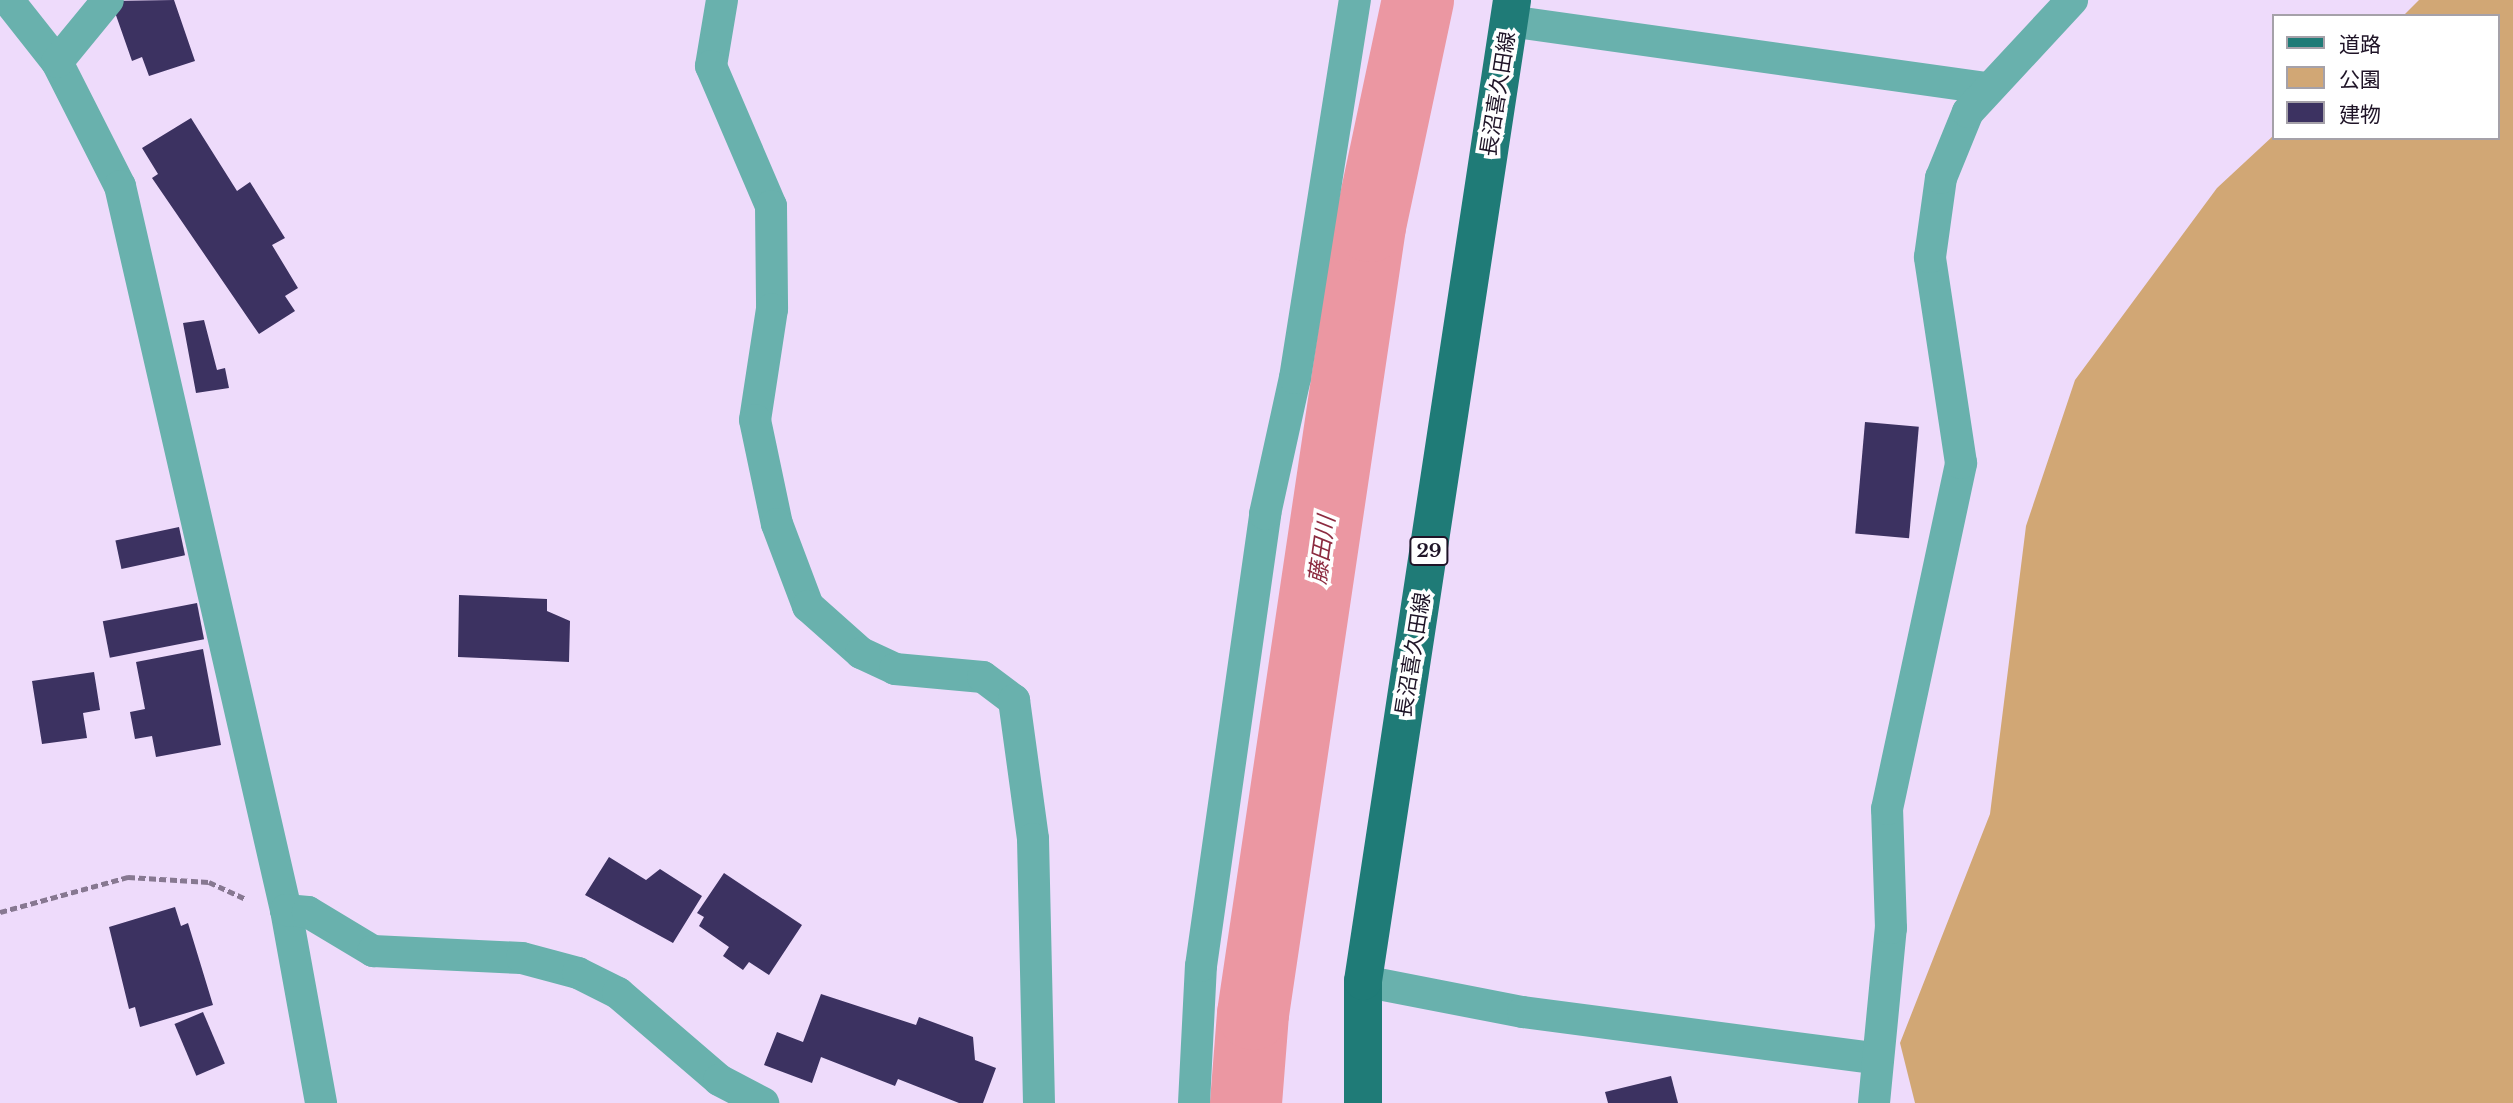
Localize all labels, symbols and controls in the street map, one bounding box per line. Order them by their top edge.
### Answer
legend [2272,14,2499,140]
street label: 長沼喜久田線 [1476,30,1520,158]
text: 道路 [2339,32,2381,58]
text: 公園 [2339,67,2381,93]
text: 建物 [2339,102,2381,128]
water label: 藤田川 [1304,514,1340,586]
road number: 29 [1408,536,1450,566]
street label: 長沼喜久田線 [1391,591,1435,719]

